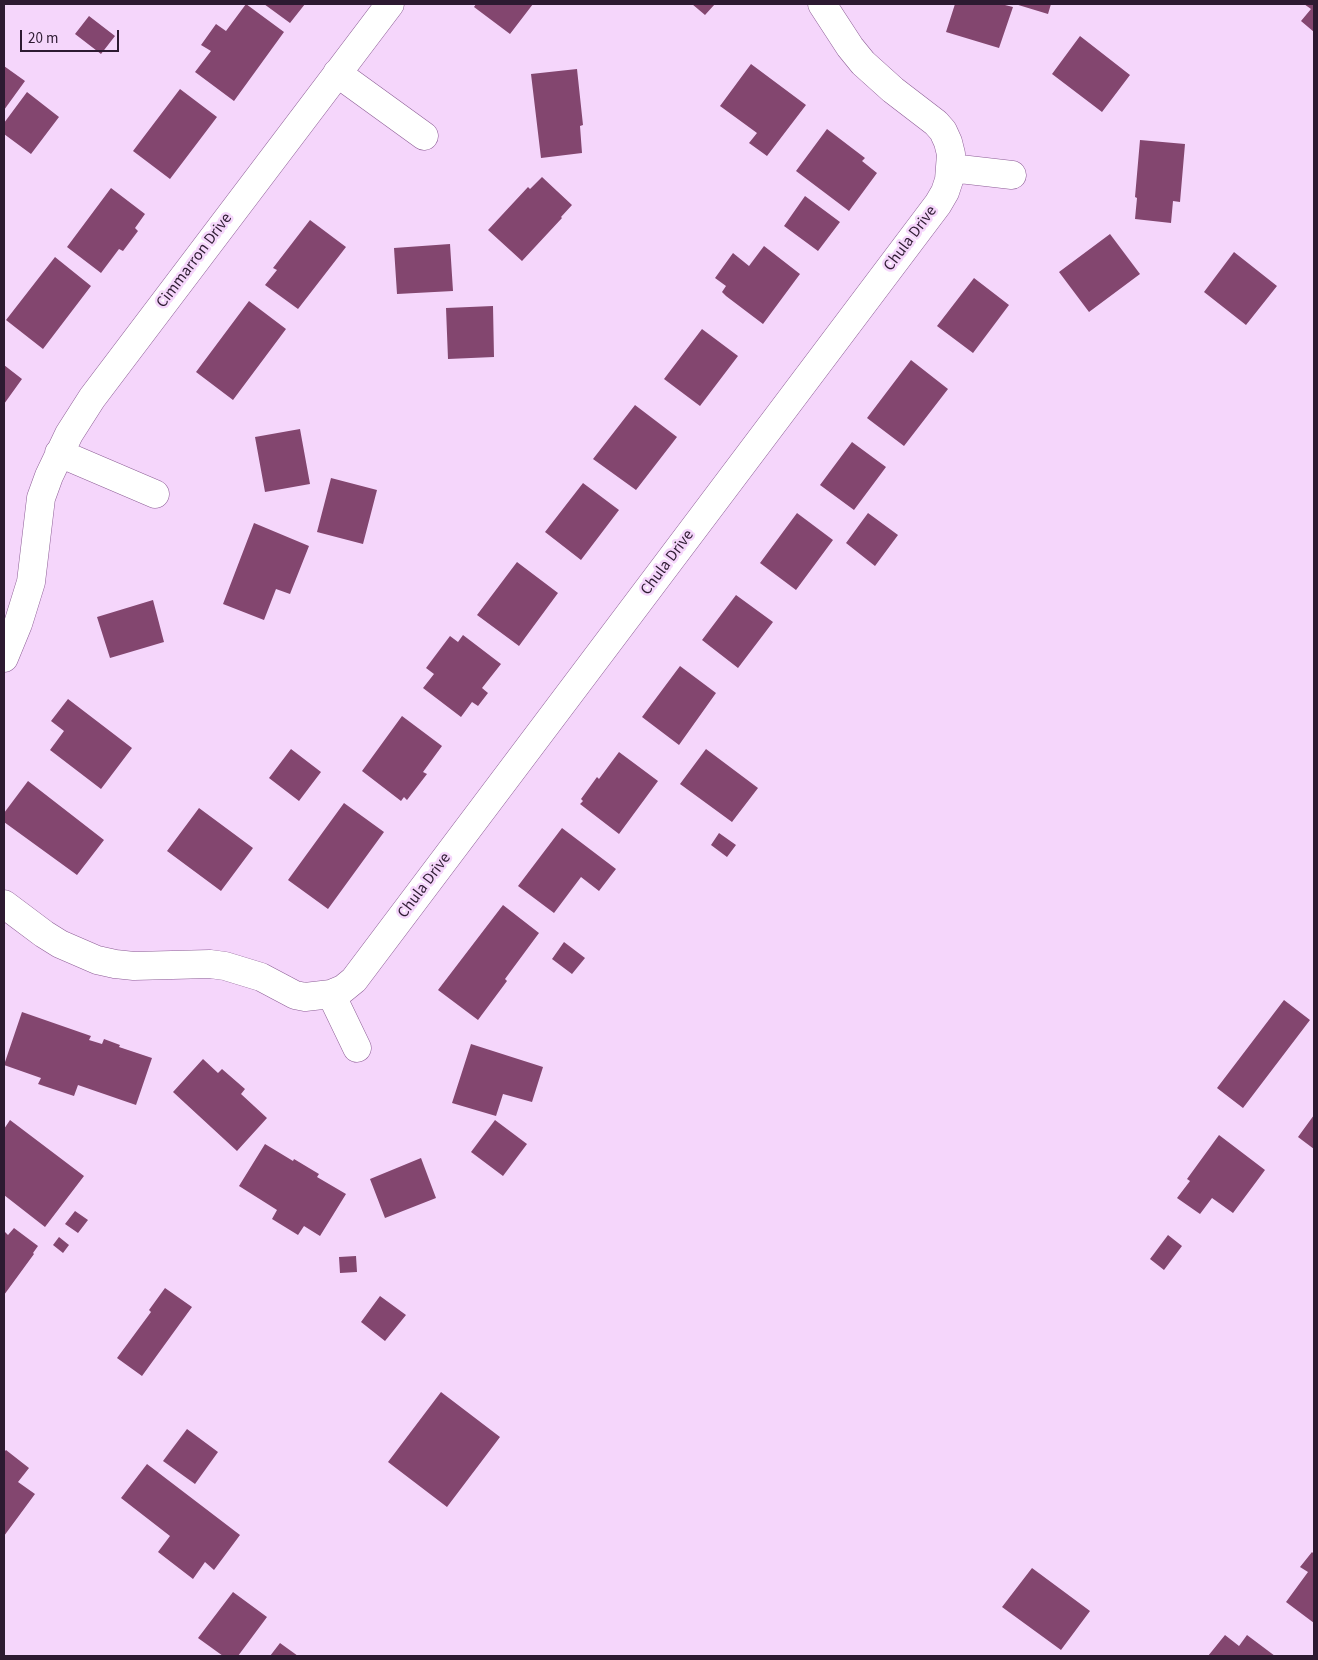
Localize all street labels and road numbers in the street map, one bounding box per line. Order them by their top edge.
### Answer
street label: Chula Drive [880,203,942,275]
street label: Cimmarron Drive [153,210,237,312]
street label: Chula Drive [637,527,699,599]
street label: Chula Drive [394,850,456,922]

